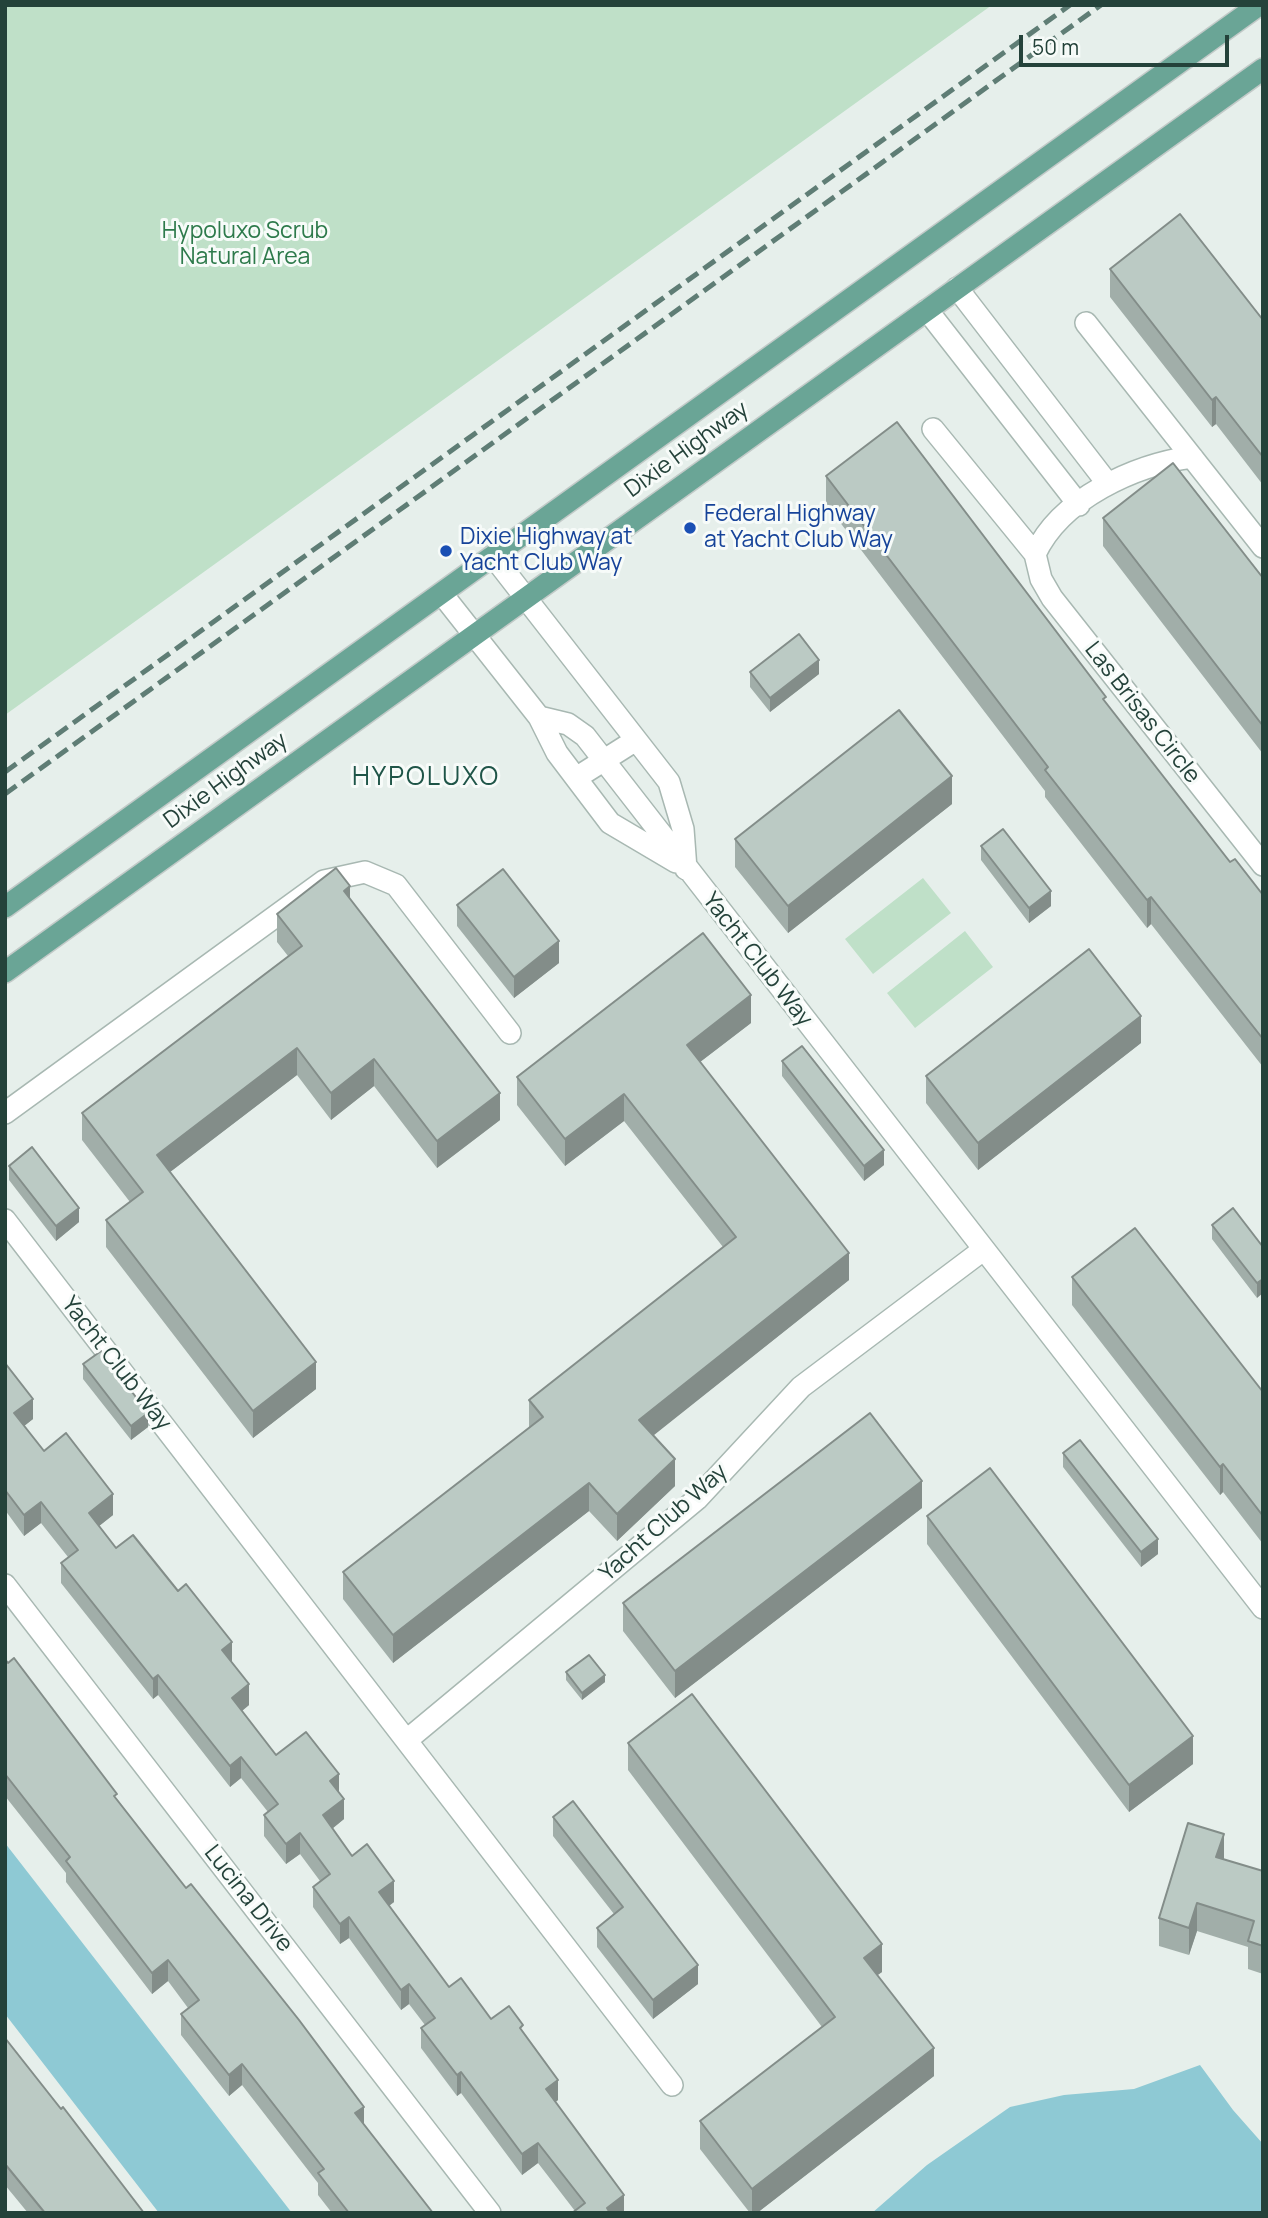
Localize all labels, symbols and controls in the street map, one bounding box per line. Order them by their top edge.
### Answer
scale bar [1023,21,1233,65]
text: 50 m [1032,33,1079,61]
park label: Hypoluxo Scrub Natural Area [162,218,328,272]
street label: Dixie Highway [620,396,754,504]
place label: Federal Highway at Yacht Club Way [704,501,893,555]
marker: Federal Highway at Yacht Club Way [682,520,698,536]
place label: Dixie Highway at Yacht Club Way [460,524,633,578]
marker: Dixie Highway at Yacht Club Way [438,543,454,559]
street label: Las Brisas Circle [1078,637,1206,789]
street label: Dixie Highway [159,727,293,835]
district label: HYPOLUXO [353,762,499,794]
street label: Yacht Club Way [696,888,818,1032]
street label: Yacht Club Way [55,1292,177,1436]
street label: Yacht Club Way [594,1458,734,1588]
street label: Lucina Drive [198,1840,298,1958]

